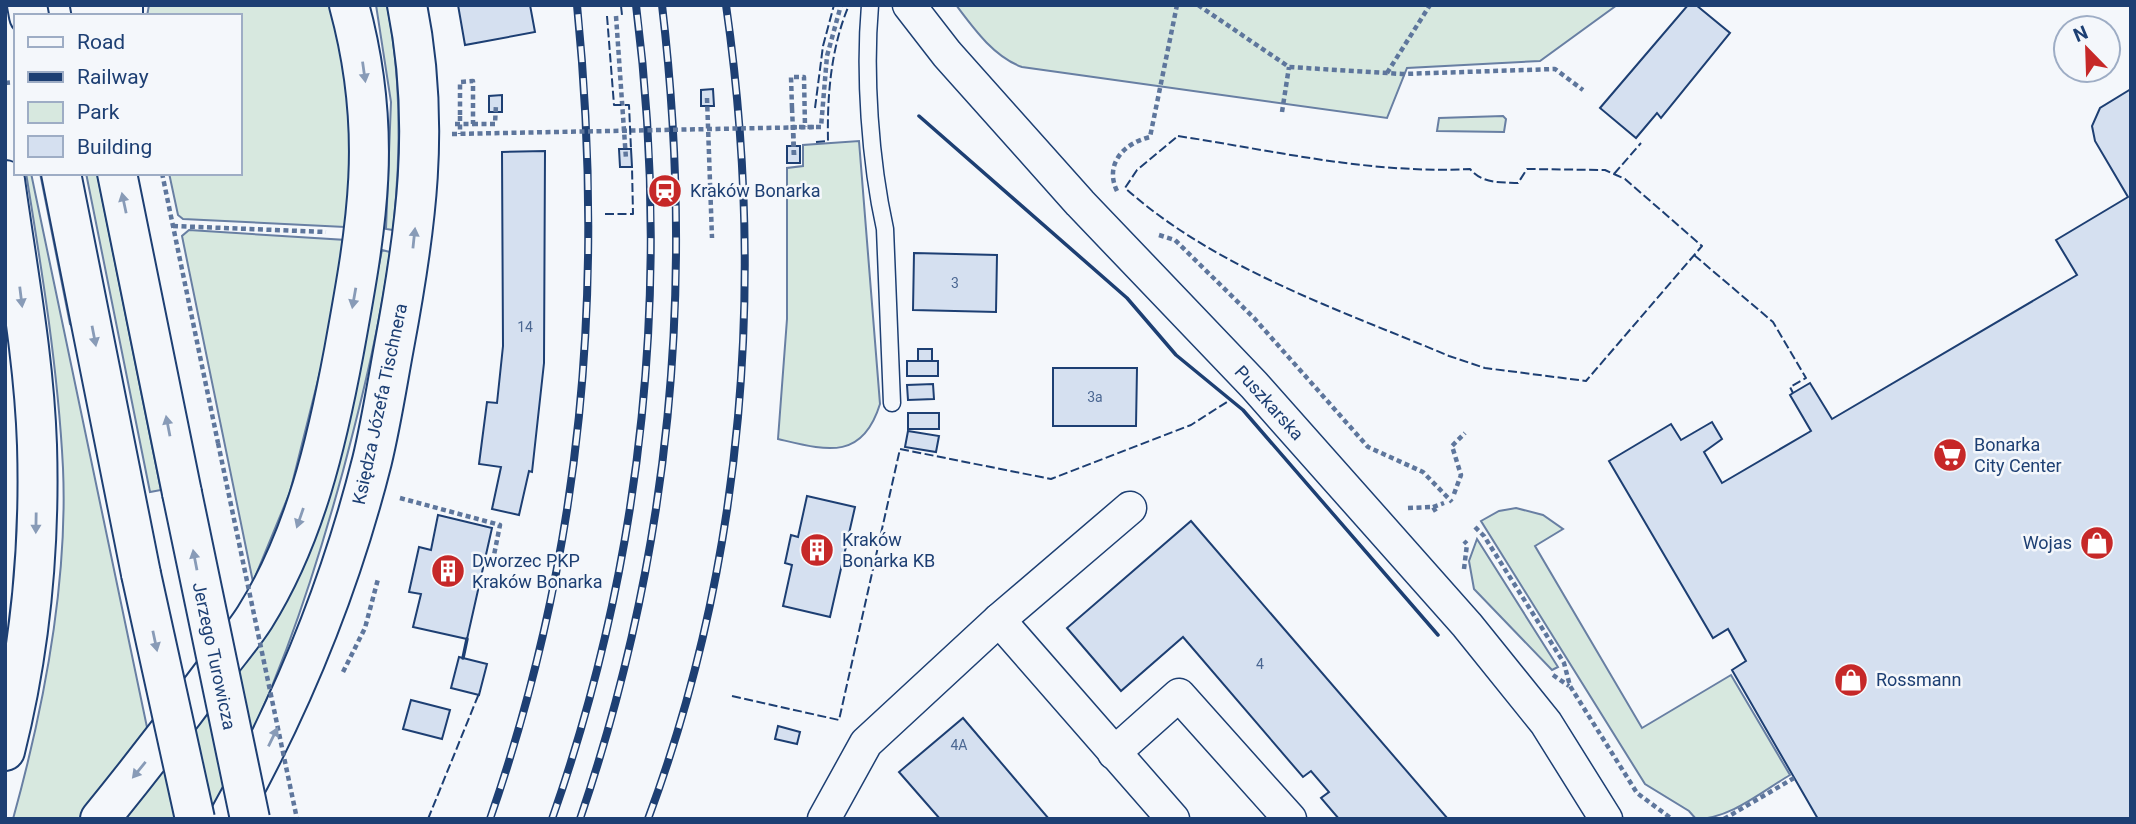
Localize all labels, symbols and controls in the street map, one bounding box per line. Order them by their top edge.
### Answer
legend [14,14,242,175]
north arrow [2052,14,2122,84]
text: N [2070,21,2091,47]
text: Road [77,30,125,54]
one-way arrow [359,61,370,83]
text: Railway [77,65,149,89]
text: Park [77,100,120,124]
text: Building [77,135,152,159]
station icon: Kraków Bonarka [646,172,684,210]
place label: Kraków Bonarka [690,180,820,201]
one-way arrow [118,192,129,214]
one-way arrow [408,226,419,248]
house number: 3 [951,275,959,291]
one-way arrow [15,286,26,308]
one-way arrow [348,287,359,309]
street label: Księdza Józefa Tischnera [348,301,411,506]
house number: 14 [517,319,533,335]
one-way arrow [88,325,99,347]
street label: Puszkarska [1231,361,1308,444]
house number: 3a [1087,389,1103,405]
one-way arrow [162,415,173,437]
place label: Bonarka City Center [1974,434,2062,476]
supermarket icon: Bonarka City Center [1931,436,1969,474]
one-way arrow [294,508,305,529]
one-way arrow [30,512,42,534]
shop icon: Wojas [2078,524,2116,562]
place label: Kraków Bonarka KB [842,529,935,571]
building icon: Kraków Bonarka KB [798,531,836,569]
place label: Wojas [2023,532,2072,553]
one-way arrow [189,549,200,571]
place label: Dworzec PKP Kraków Bonarka [472,550,602,592]
building icon: Dworzec PKP Kraków Bonarka [429,552,467,590]
street label: Jerzego Turowicza [189,580,240,732]
one-way arrow [150,630,161,652]
house number: 4 [1256,656,1264,672]
shop icon: Rossmann [1832,661,1870,699]
place label: Rossmann [1876,669,1961,690]
one-way arrow [267,727,278,747]
house number: 4A [950,737,968,753]
one-way arrow [132,762,147,779]

